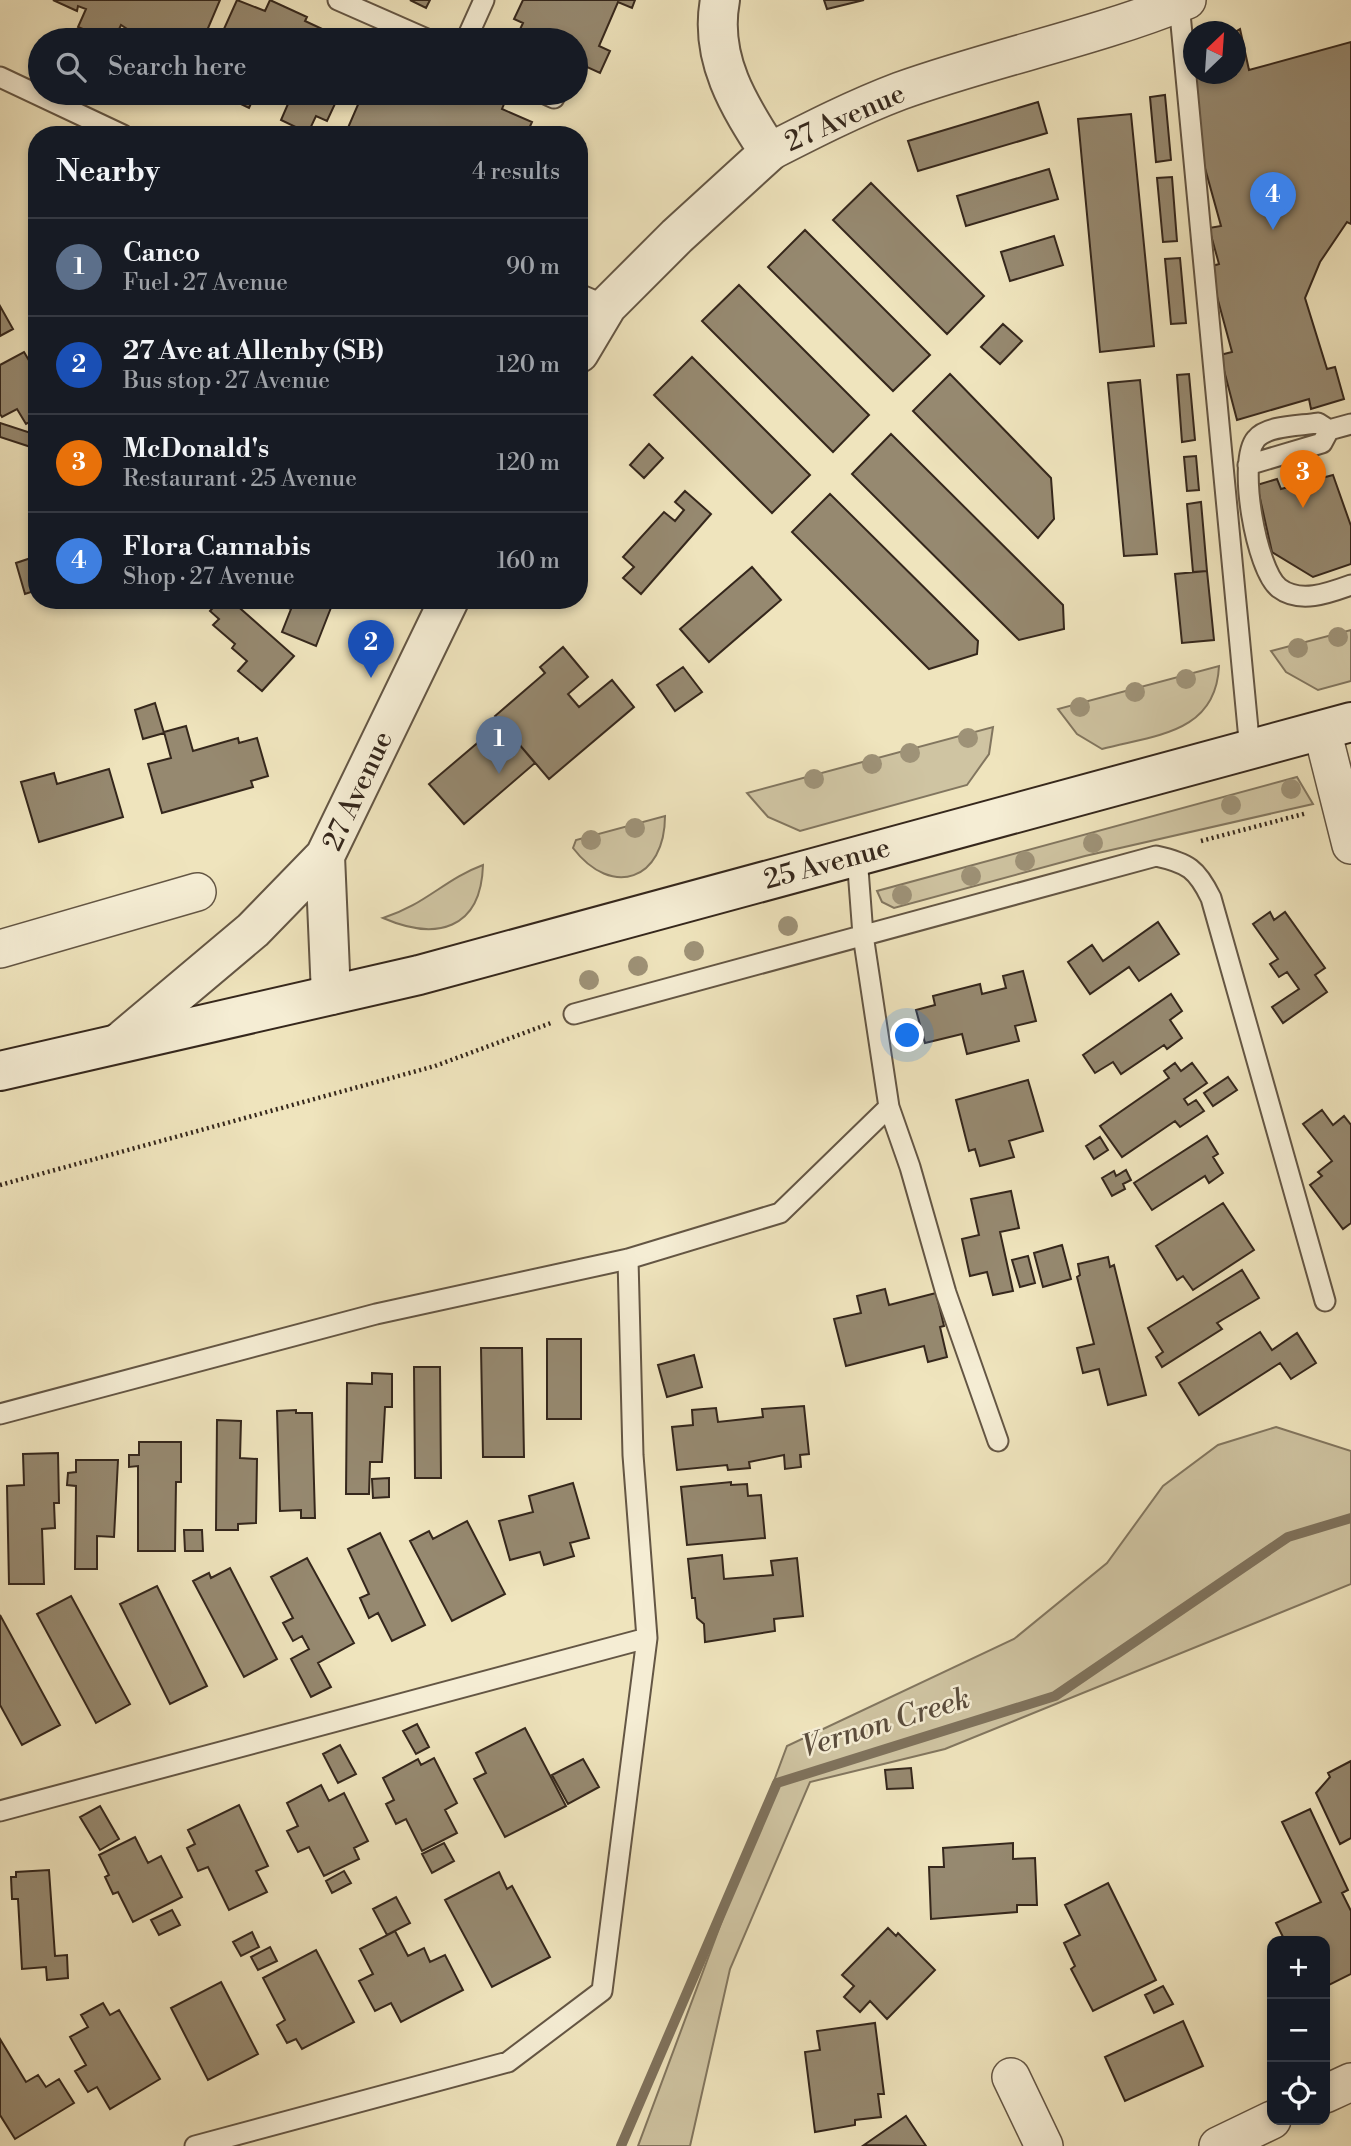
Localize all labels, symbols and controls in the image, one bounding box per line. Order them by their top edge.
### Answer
north arrow [1183,21,1246,84]
search box [28,28,588,105]
icon: search [52,48,90,86]
text: Search here [108,51,247,83]
street label: 27 Avenue [779,76,911,160]
text: Nearby [56,153,160,191]
text: 4 results [472,158,560,186]
pin: 4 [1250,172,1296,230]
text: Canco [123,237,200,269]
text: 1 [73,253,85,281]
text: 90 m [506,253,560,281]
text: Fuel · 27 Avenue [123,269,288,297]
text: 27 Ave at Allenby (SB) [123,335,383,367]
text: 2 [72,351,86,379]
text: 120 m [496,351,560,379]
text: Bus stop · 27 Avenue [123,367,330,395]
text: McDonald's [123,433,269,465]
text: 3 [72,449,86,477]
text: 120 m [496,449,560,477]
pin: 3 [1280,450,1326,508]
text: Restaurant · 25 Avenue [123,465,357,493]
text: Flora Cannabis [123,531,311,563]
text: 4 [71,547,87,575]
text: 160 m [497,547,560,575]
text: Shop · 27 Avenue [123,563,295,591]
pin: 2 [348,620,394,678]
pin: 1 [476,716,522,774]
street label: 27 Avenue [315,726,401,856]
street label: 25 Avenue [760,830,894,898]
your location [890,1018,924,1052]
water label: Vernon Creek [797,1679,975,1767]
map controls [1267,1936,1330,2125]
button: + [1267,1936,1330,1999]
button: − [1267,1999,1330,2062]
button: locate [1267,2062,1330,2125]

